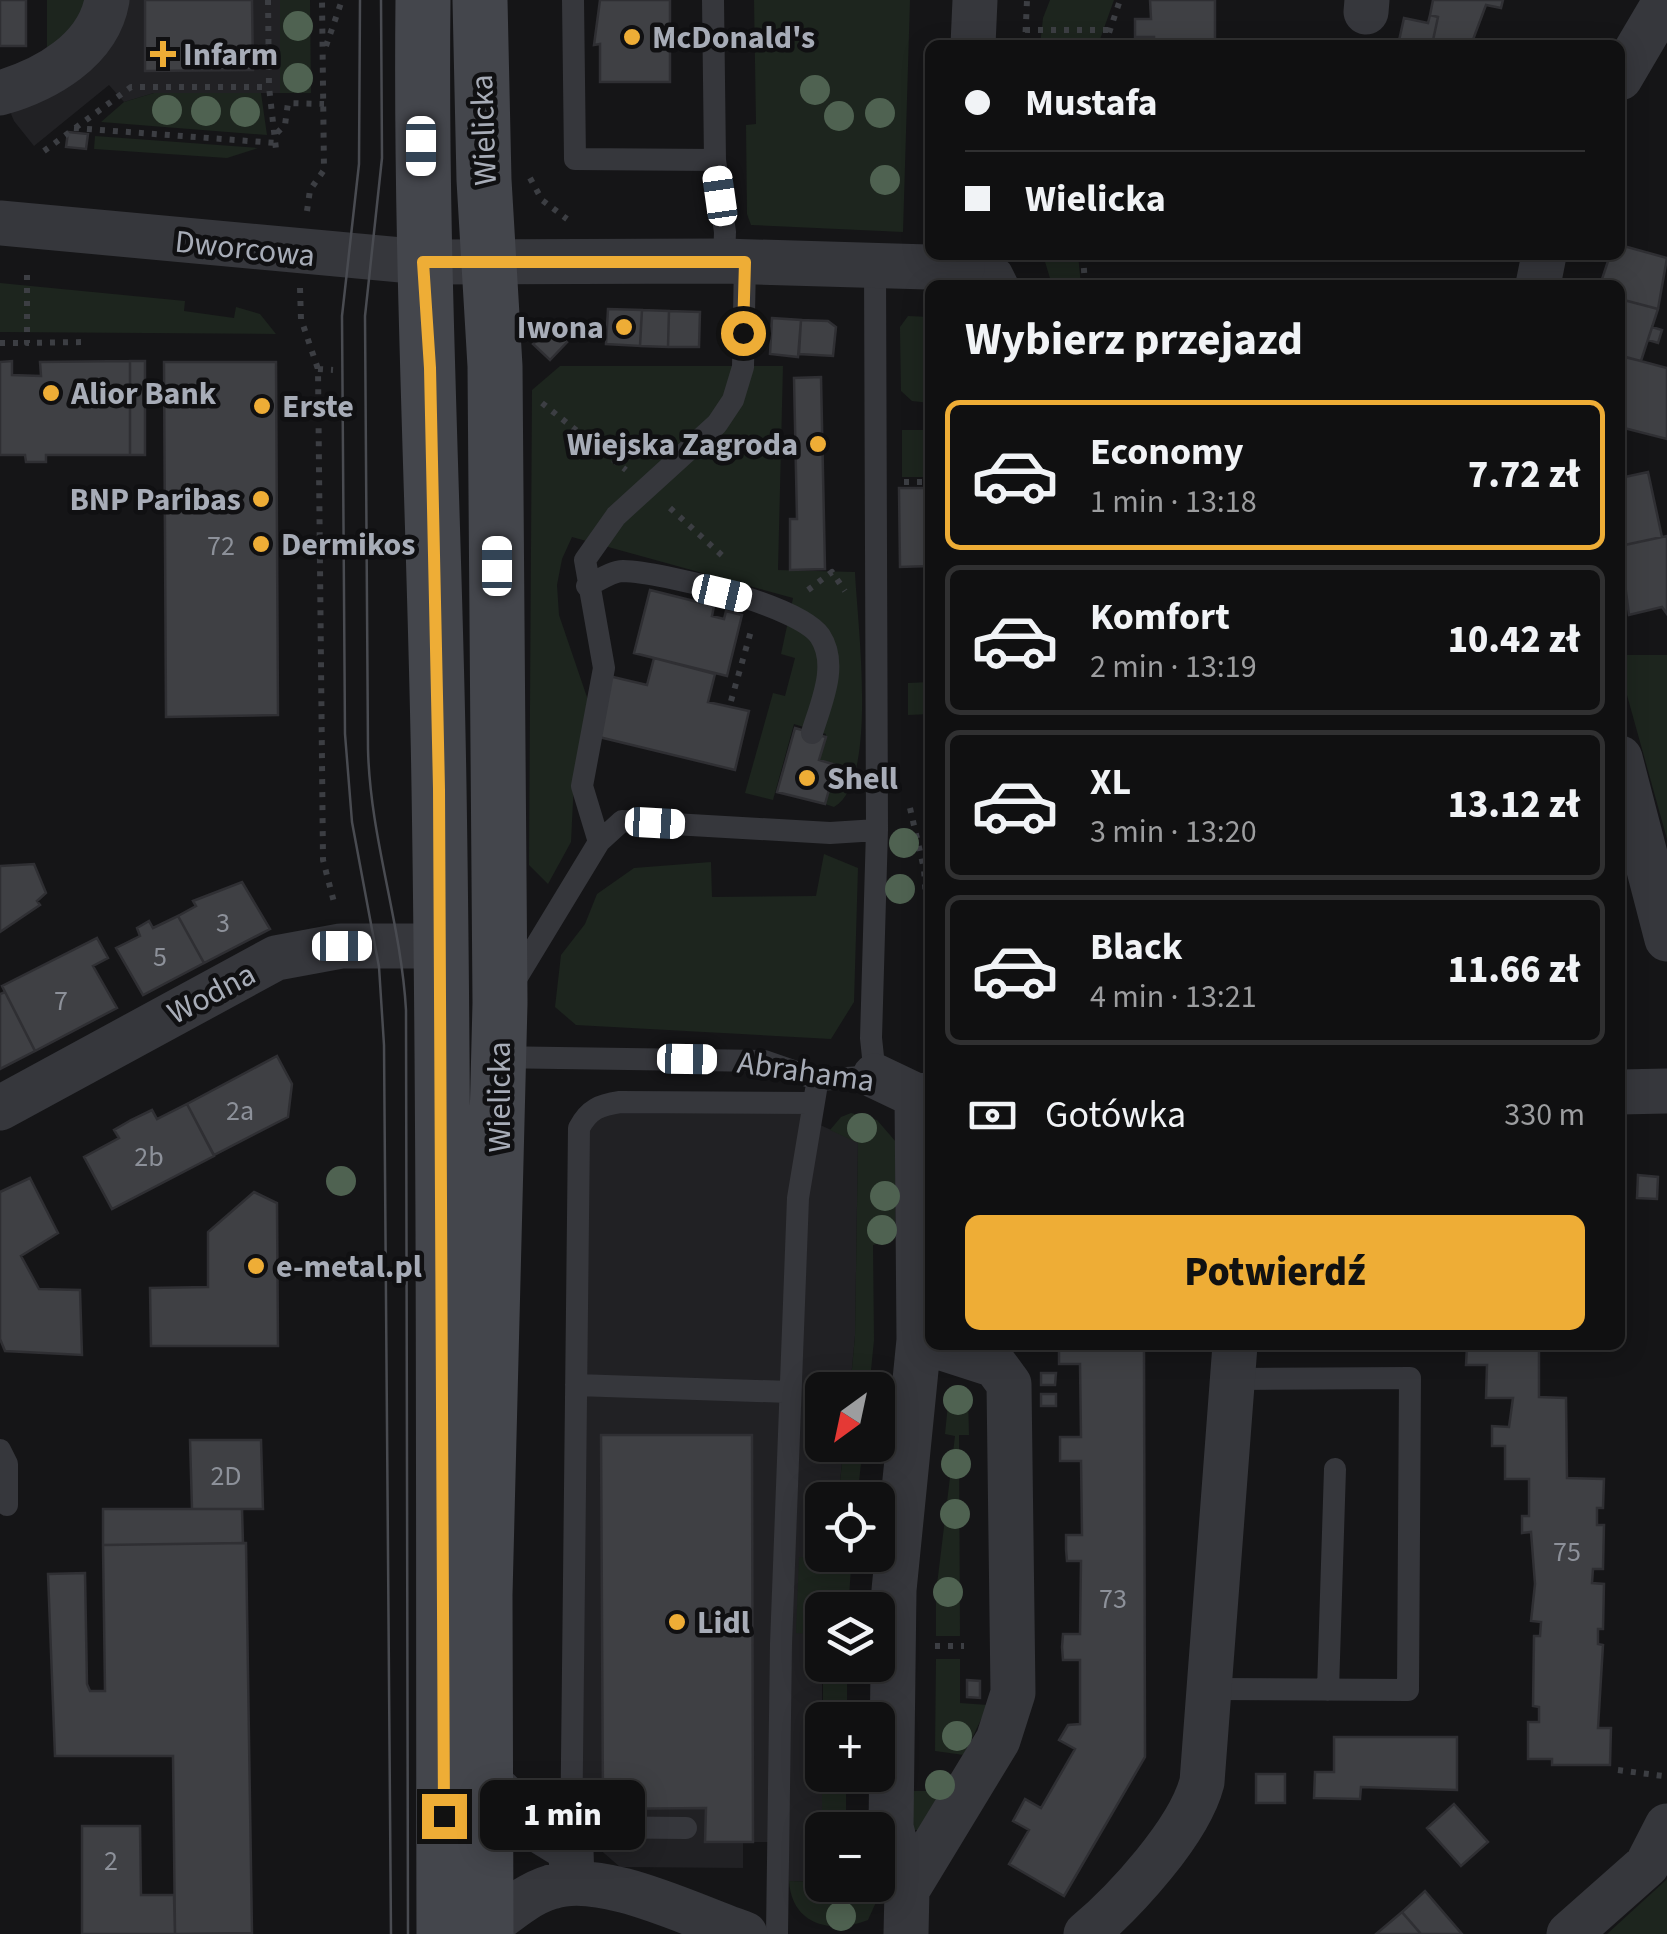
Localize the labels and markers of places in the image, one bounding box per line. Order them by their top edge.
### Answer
place label: McDonald's [652,15,815,61]
marker: McDonald's [621,26,643,48]
place label: Infarm [183,32,278,78]
marker: Infarm [152,43,174,65]
place label: Iwona [517,305,604,351]
marker: Iwona [613,316,635,338]
place label: Alior Bank [70,371,217,417]
marker: Alior Bank [40,382,62,404]
place label: Erste [282,384,354,430]
marker: Erste [251,395,273,417]
place label: Wiejska Zagroda [567,422,798,468]
marker: Wiejska Zagroda [807,433,829,455]
place label: BNP Paribas [69,477,241,523]
marker: BNP Paribas [250,488,272,510]
place label: Dermikos [281,522,415,568]
marker: Dermikos [250,533,272,555]
place label: Shell [827,756,898,802]
marker: Shell [796,767,818,789]
place label: e-metal.pl [276,1244,422,1290]
marker: e-metal.pl [245,1255,267,1277]
place label: Lidl [697,1600,750,1646]
marker: Lidl [666,1611,688,1633]

